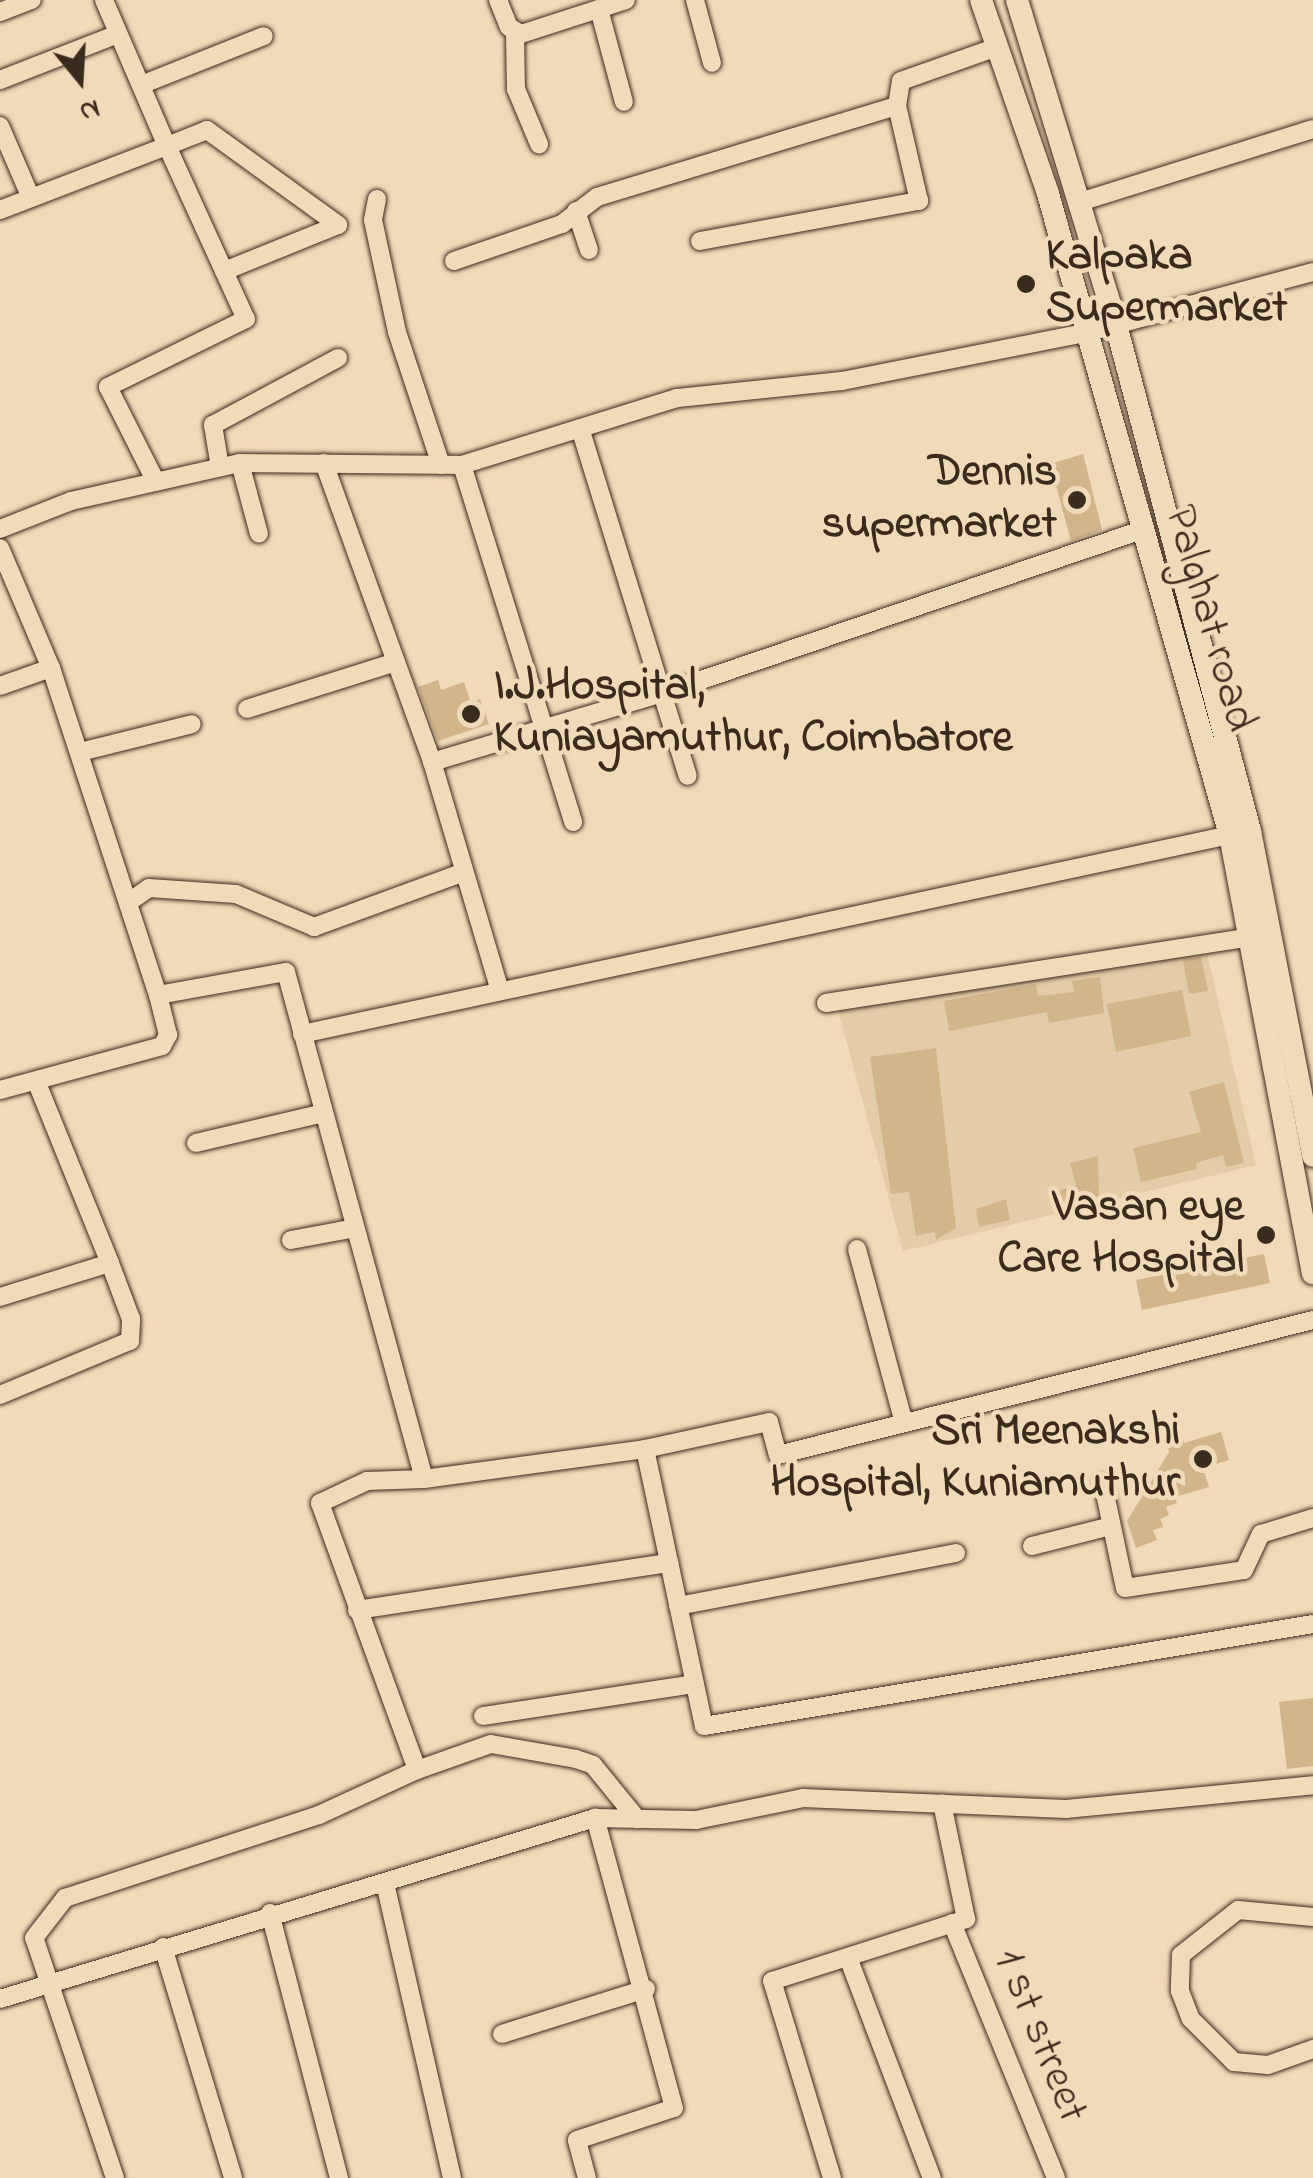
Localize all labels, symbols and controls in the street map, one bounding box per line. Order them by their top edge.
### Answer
north arrow [30,30,130,130]
text: N [74,87,105,131]
place label: Kalpaka Supermarket [1046,231,1287,337]
marker: Kalpaka Supermarket [1015,273,1037,295]
place label: Dennis supermarket [822,447,1057,553]
marker: Dennis supermarket [1066,489,1088,511]
street label: Palghat road [1150,500,1266,738]
place label: I.J.Hospital, Kuniayamuthur, Coimbatore [494,661,1013,767]
marker: I.J.Hospital, Kuniayamuthur, Coimbatore [458,701,484,727]
place label: Vasan eye Care Hospital [998,1182,1244,1288]
marker: Vasan eye Care Hospital [1253,1222,1279,1248]
place label: Sri Meenakshi Hospital, Kuniamuthur [770,1406,1180,1512]
marker: Sri Meenakshi Hospital, Kuniamuthur [1190,1446,1216,1472]
street label: 1 st street [980,1941,1098,2131]

